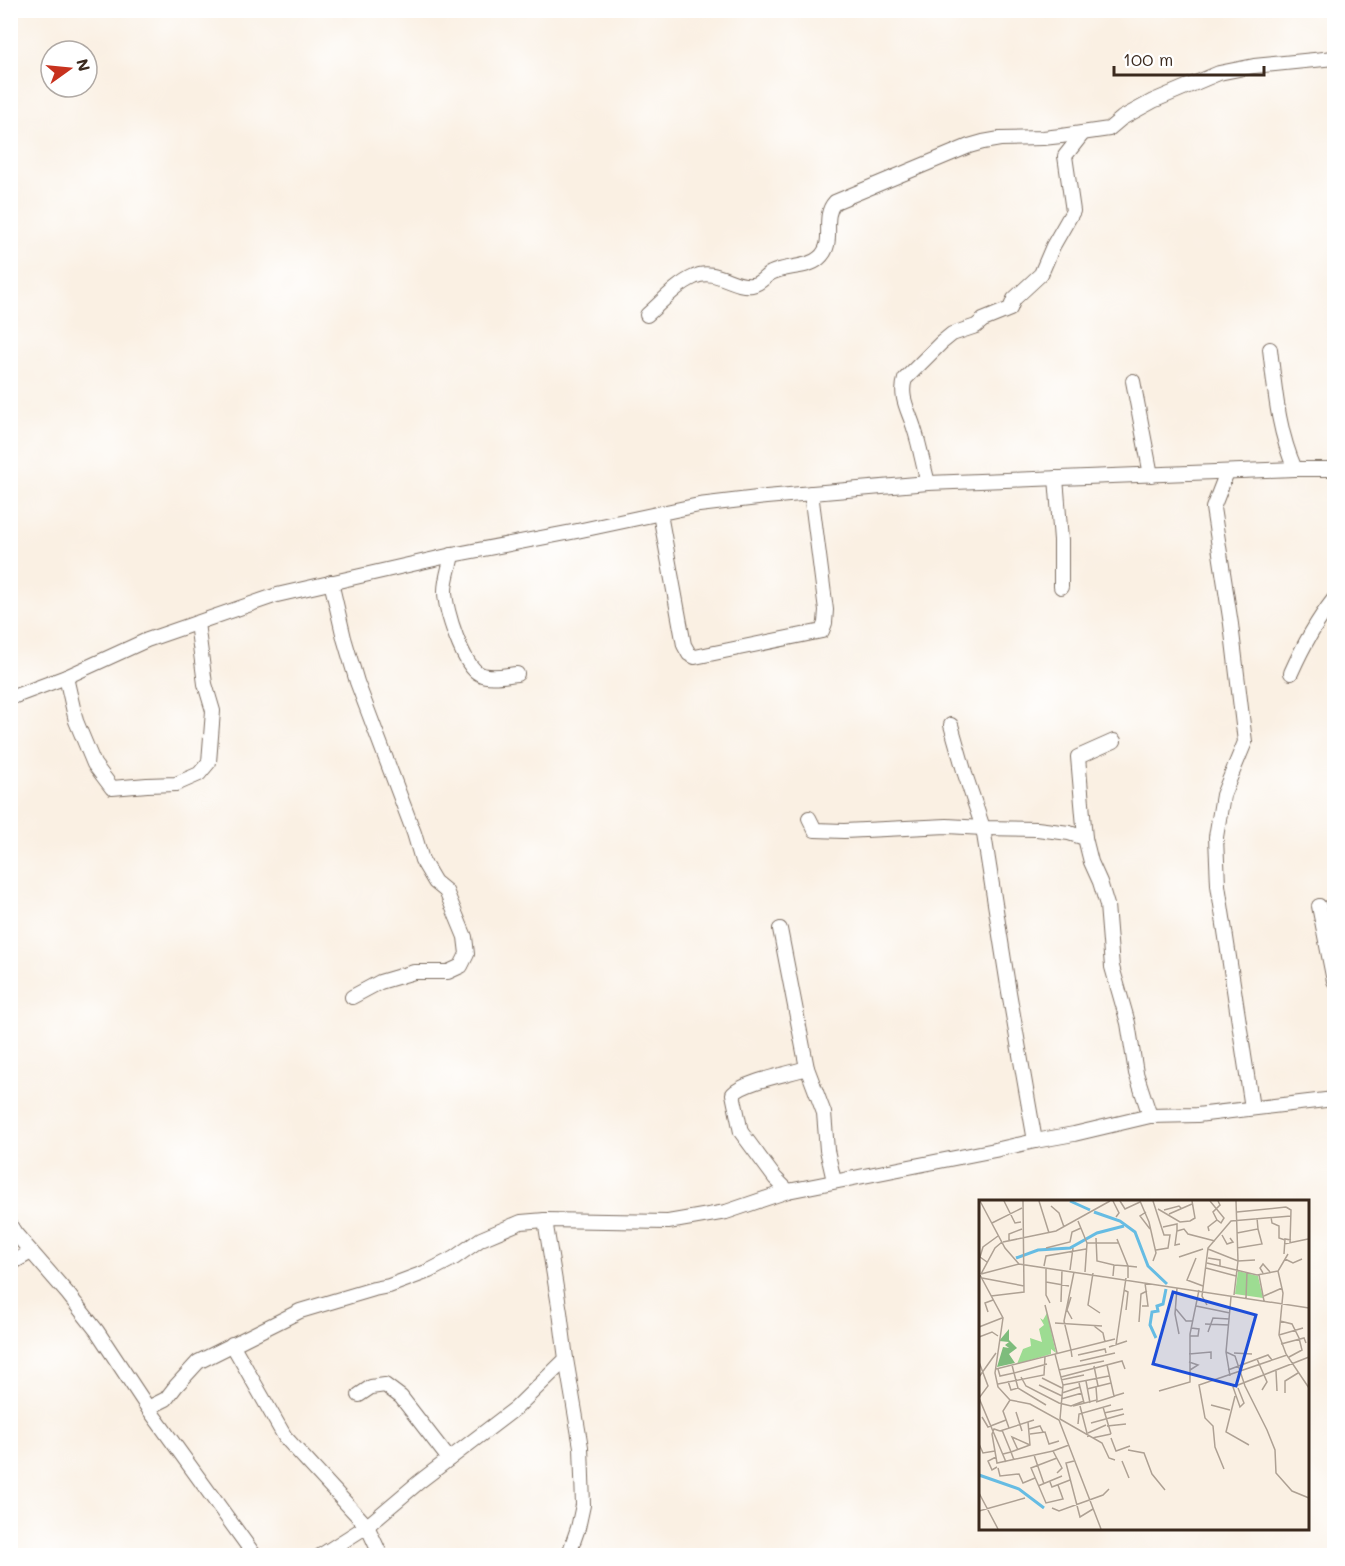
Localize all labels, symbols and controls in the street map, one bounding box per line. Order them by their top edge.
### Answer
north arrow [39,39,99,99]
scale bar [1114,39,1264,77]
text: 100 m [1123,47,1173,71]
text: N [72,56,96,74]
inset map [979,1200,1309,1530]

